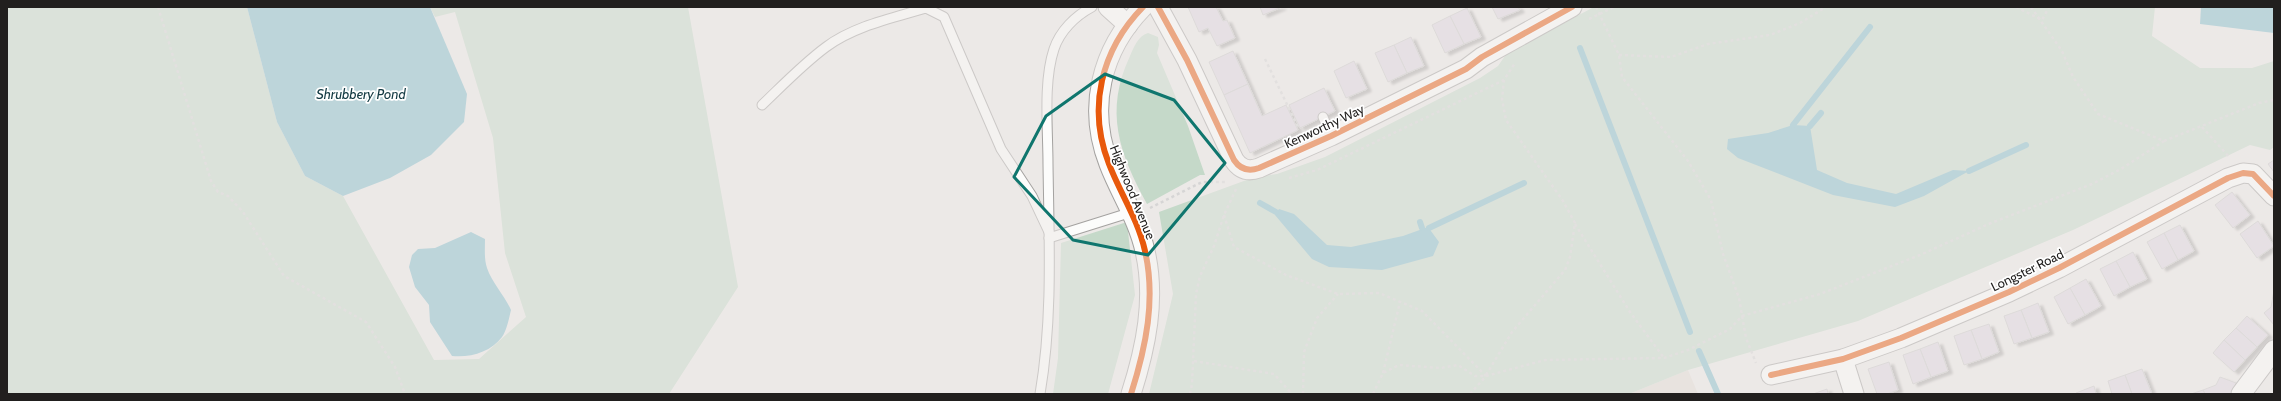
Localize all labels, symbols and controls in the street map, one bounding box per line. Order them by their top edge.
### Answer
water label: Shrubbery Pond [316,85,406,103]
street label: Kenworthy Way [1281,100,1367,152]
street label: Highwood Avenue [1107,143,1159,242]
street label: Longster Road [1988,246,2066,294]

